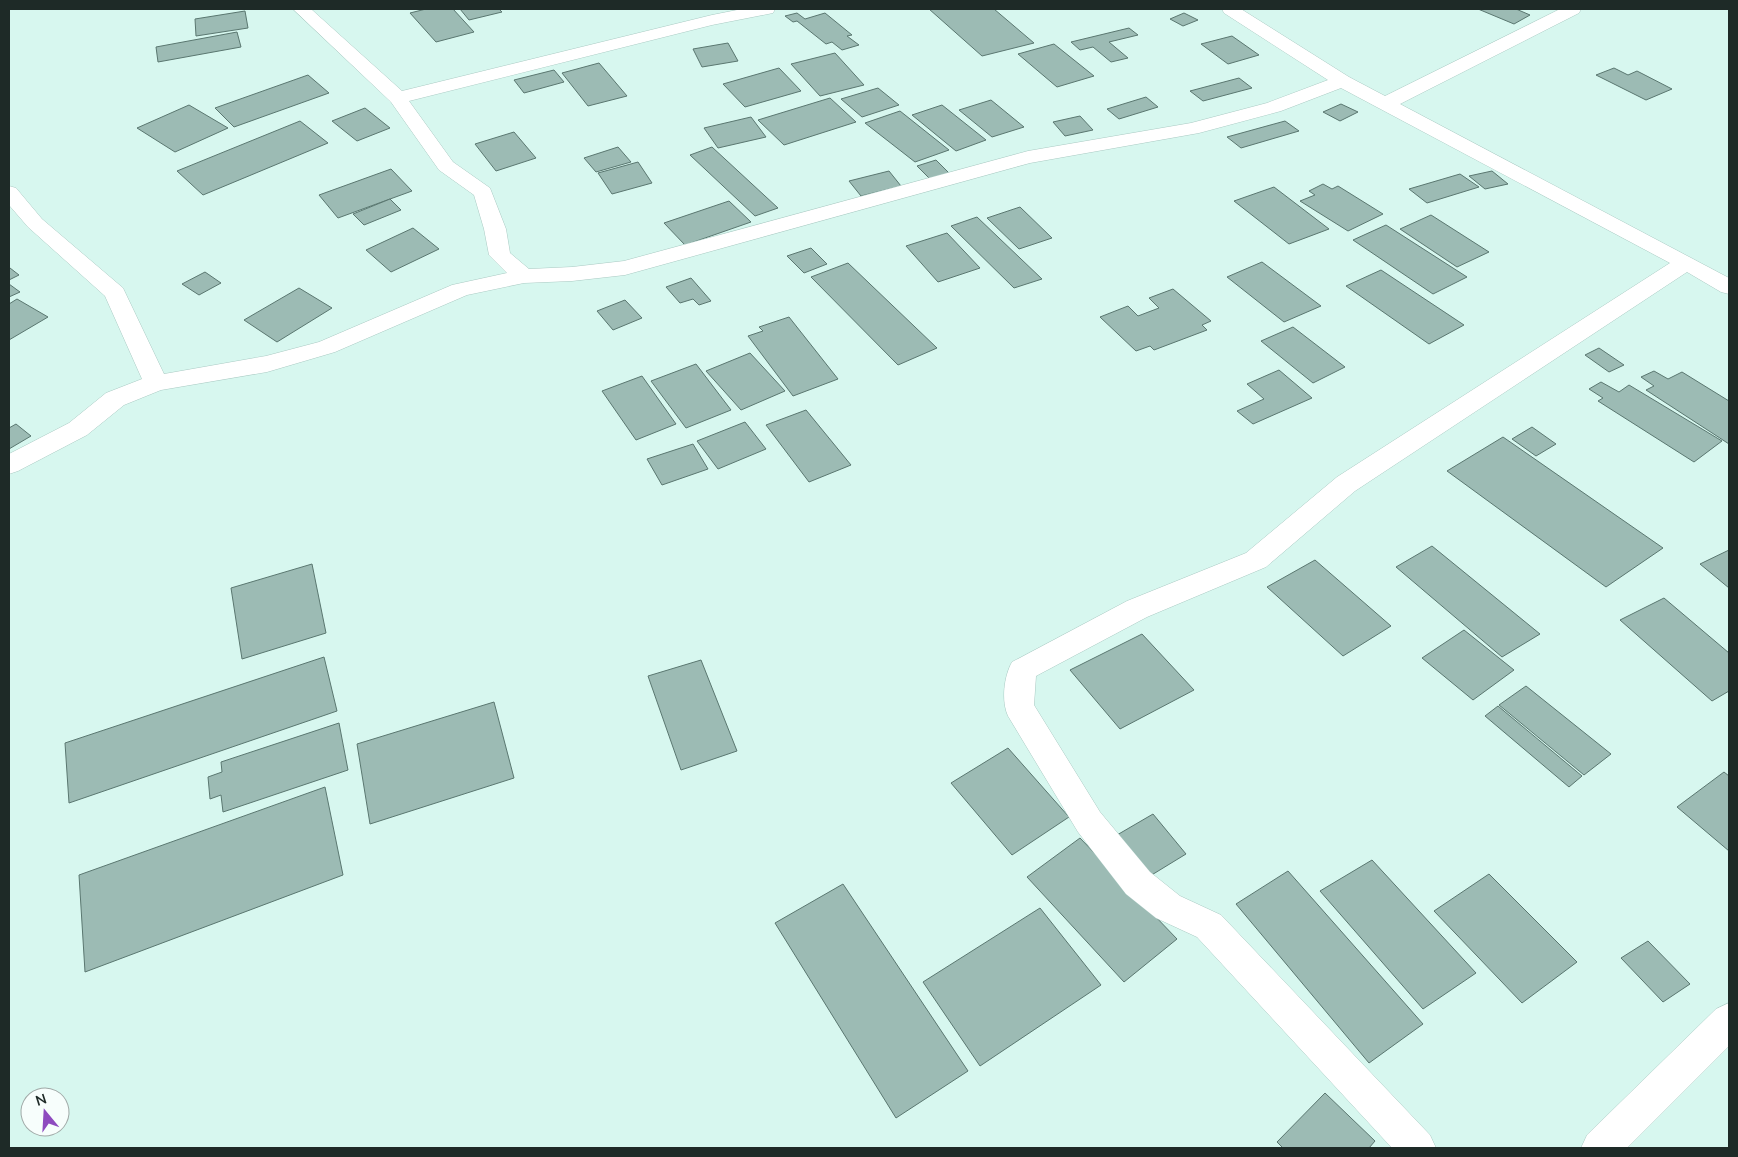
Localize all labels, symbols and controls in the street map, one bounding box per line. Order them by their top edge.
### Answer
north arrow [20,1087,70,1137]
text: N [33,1089,49,1110]

